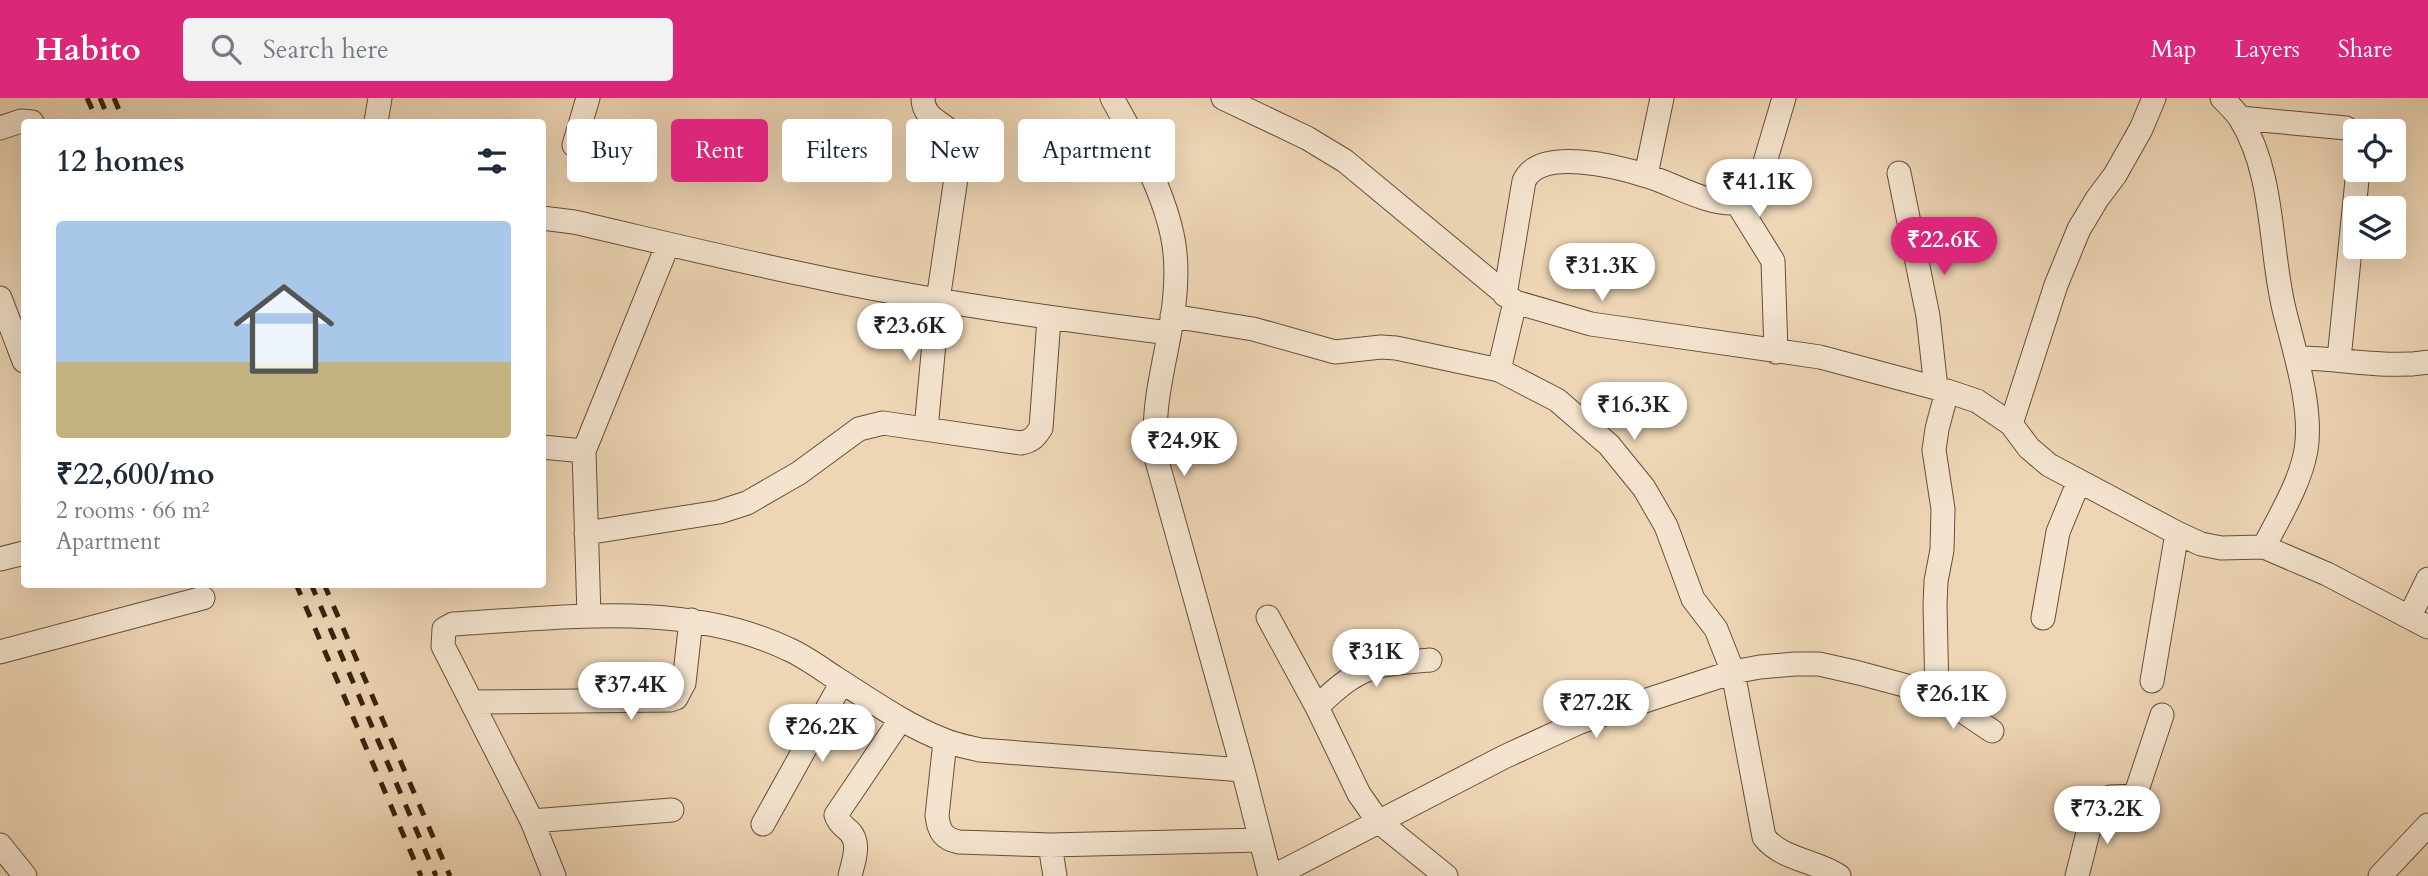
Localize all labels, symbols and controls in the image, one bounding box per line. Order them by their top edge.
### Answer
search box [183,18,673,81]
text: Habito [35,27,141,72]
icon: search [207,30,245,68]
text: Search here [263,32,389,67]
text: Map [2151,33,2197,66]
text: Layers [2235,33,2300,66]
text: Share [2338,33,2393,66]
chip: Buy [567,119,657,182]
chip: Rent [671,119,768,182]
chip: Filters [782,119,892,182]
chip: New [906,119,1004,182]
chip: Apartment [1018,119,1175,182]
map controls [2343,119,2406,259]
button: locate [2343,119,2406,182]
text: 12 homes [56,141,185,182]
icon: filters [473,142,511,180]
pin: ₹41.1K [1702,159,1816,219]
text: ₹41.1K [1722,166,1796,197]
button: layers [2343,196,2406,259]
pin: ₹22.6K [1887,218,2001,277]
text: ₹22.6K [1907,224,1981,255]
pin: ₹31.3K [1545,244,1659,303]
text: ₹31.3K [1565,250,1639,281]
icon: home [221,266,347,392]
pin: ₹23.6K [853,303,967,363]
text: ₹23.6K [873,310,947,341]
pin: ₹16.3K [1577,382,1691,442]
text: ₹16.3K [1597,389,1671,420]
pin: ₹24.9K [1127,418,1241,478]
text: ₹24.9K [1147,425,1221,456]
text: ₹22,600/mo [56,454,215,495]
text: 2 rooms · 66 m² [56,495,209,526]
text: Apartment [56,526,160,557]
pin: ₹31K [1335,630,1417,689]
text: ₹31K [1348,636,1404,667]
pin: ₹37.4K [574,662,688,722]
text: ₹37.4K [594,669,668,700]
pin: ₹26.1K [1896,672,2010,731]
text: ₹26.1K [1916,678,1990,709]
pin: ₹27.2K [1539,680,1653,740]
text: ₹27.2K [1559,687,1633,718]
pin: ₹26.2K [765,704,879,764]
text: ₹26.2K [785,711,859,742]
pin: ₹73.2K [2050,786,2164,846]
text: ₹73.2K [2070,793,2144,824]

